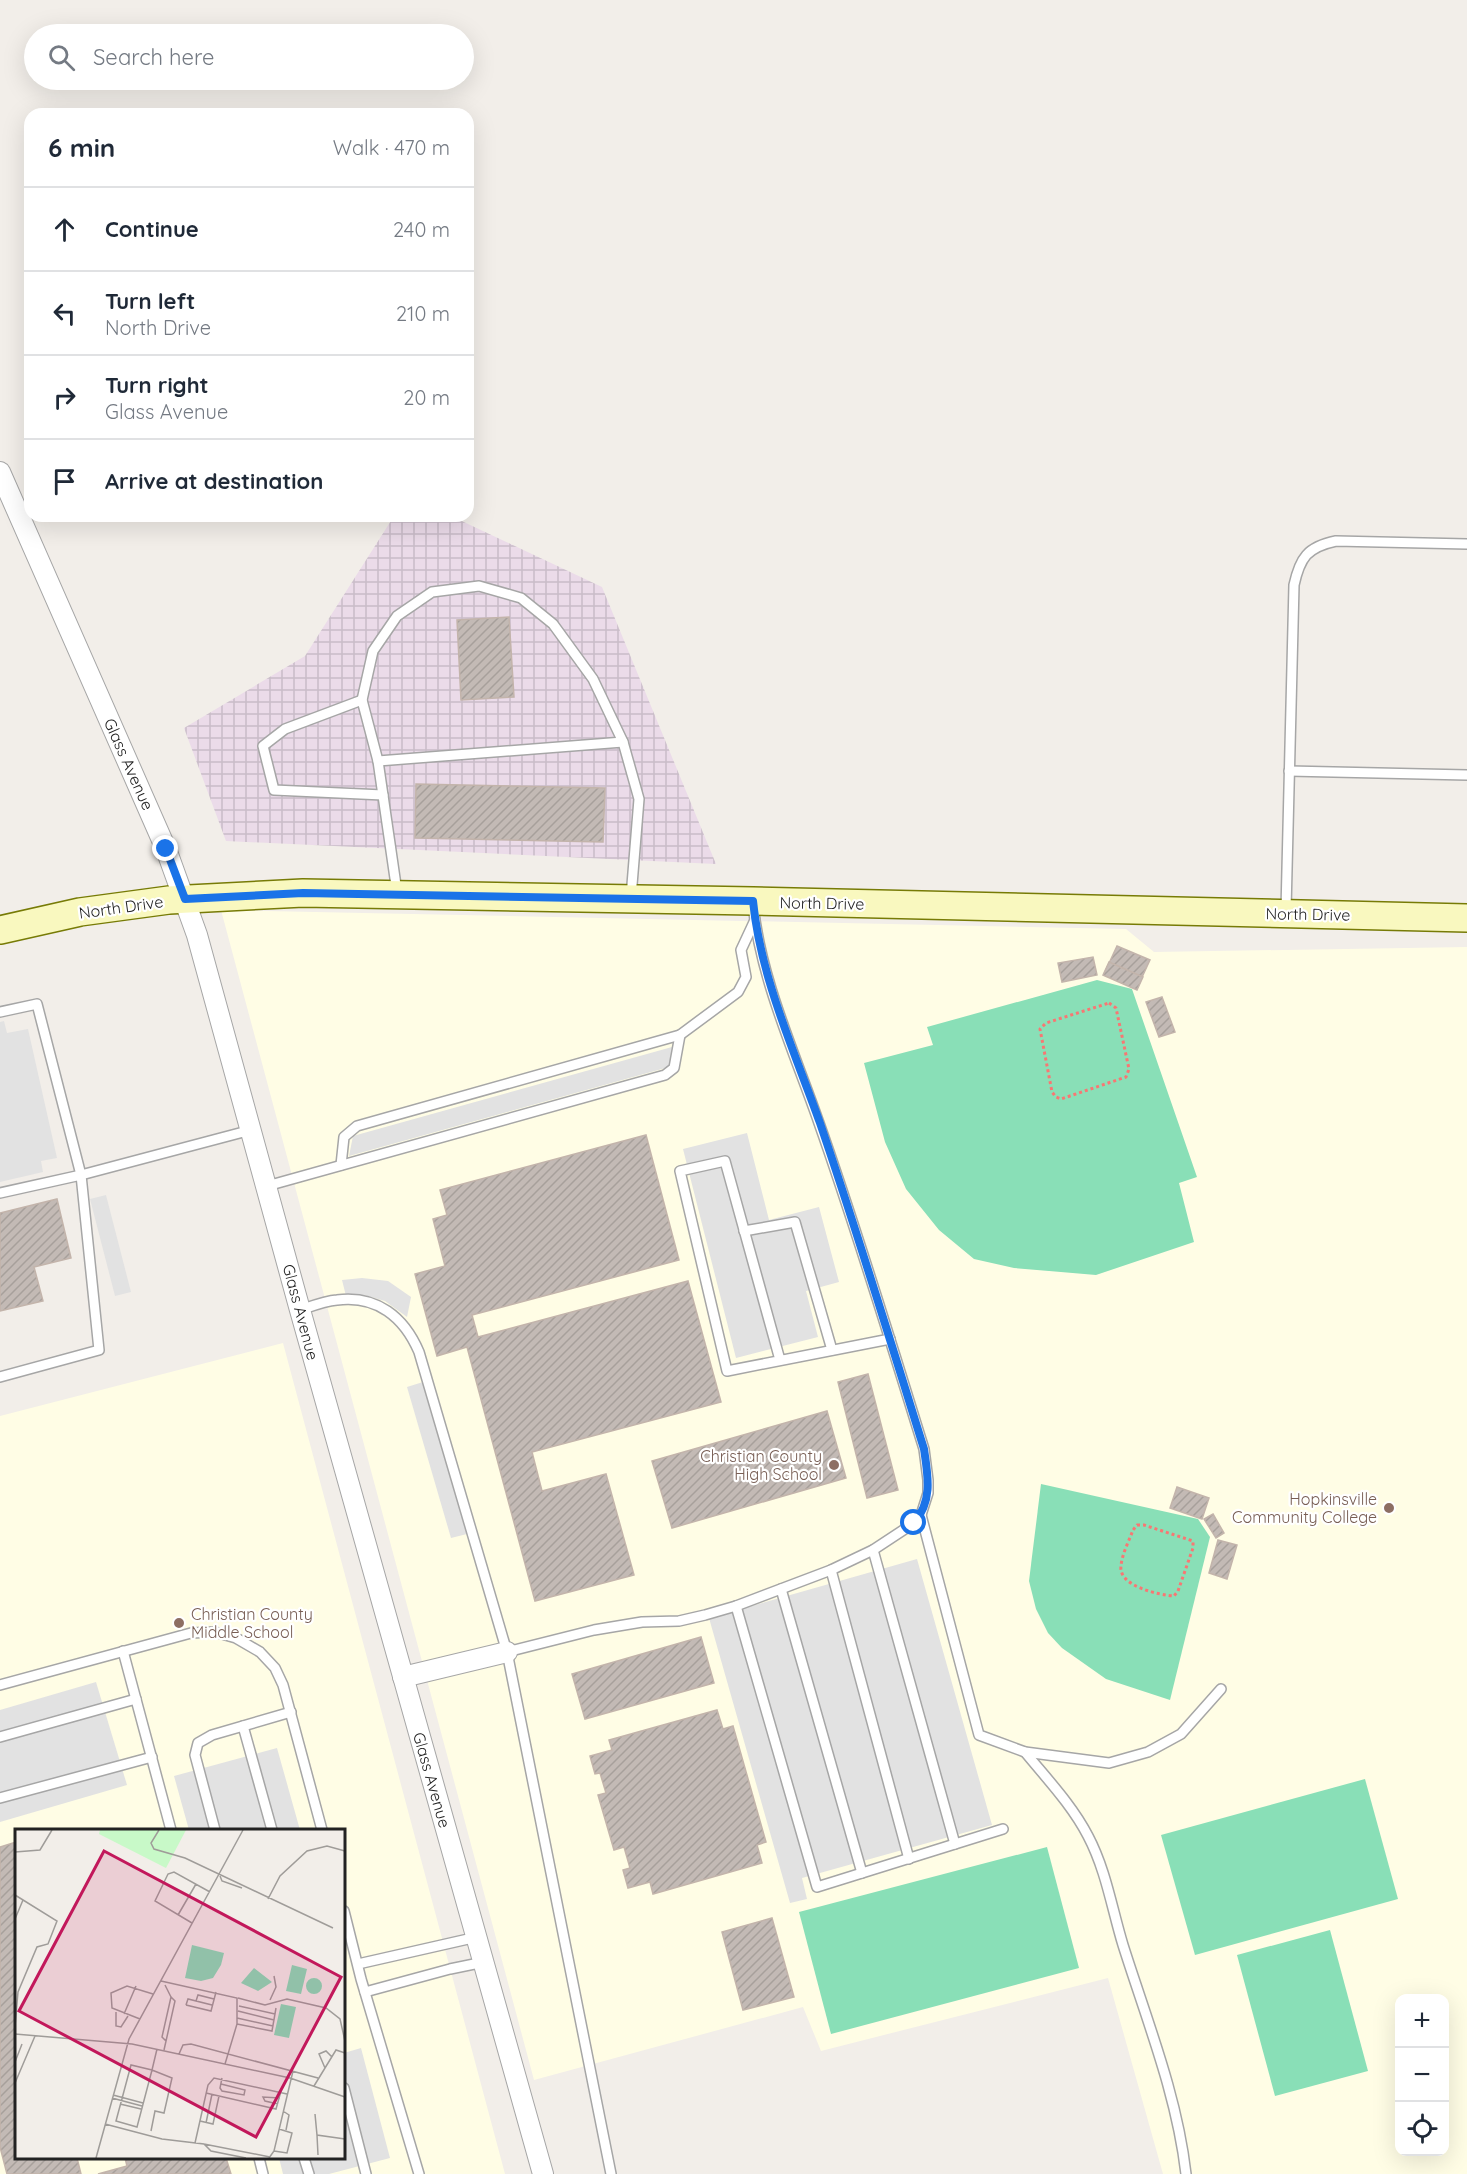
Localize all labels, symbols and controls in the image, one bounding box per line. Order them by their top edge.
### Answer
search box [24,24,474,90]
icon: search [45,41,78,74]
text: Search here [93,43,214,71]
text: 6 min [48,131,115,164]
text: Walk · 470 m [333,135,450,160]
icon: ahead [48,213,81,246]
text: Continue [105,215,199,243]
text: 240 m [393,217,450,242]
text: Turn left [105,287,195,315]
icon: left [48,297,81,330]
text: 210 m [396,301,450,326]
text: North Drive [105,315,211,340]
text: Turn right [105,371,209,399]
icon: right [48,381,81,414]
text: 20 m [403,385,450,410]
text: Glass Avenue [105,399,228,424]
icon: arrive [48,465,81,498]
text: Arrive at destination [105,467,323,495]
street label: Glass Avenue [100,715,158,813]
route end [152,835,178,861]
street label: North Drive [78,891,164,923]
street label: North Drive [779,892,865,914]
street label: North Drive [1265,903,1351,925]
street label: Glass Avenue [279,1262,323,1362]
place label: Christian County High School [700,1446,822,1484]
marker: Christian County High School [827,1458,841,1472]
place label: Hopkinsville Community College [1232,1489,1377,1527]
marker: Hopkinsville Community College [1382,1501,1396,1515]
route start [900,1509,926,1535]
place label: Christian County Middle School [191,1604,313,1642]
marker: Christian County Middle School [172,1616,186,1630]
street label: Glass Avenue [409,1730,455,1830]
inset map [15,1829,345,2159]
map controls [1395,1994,1449,2156]
button: + [1395,1994,1449,2048]
button: − [1395,2048,1449,2102]
button: locate [1395,2102,1449,2156]

